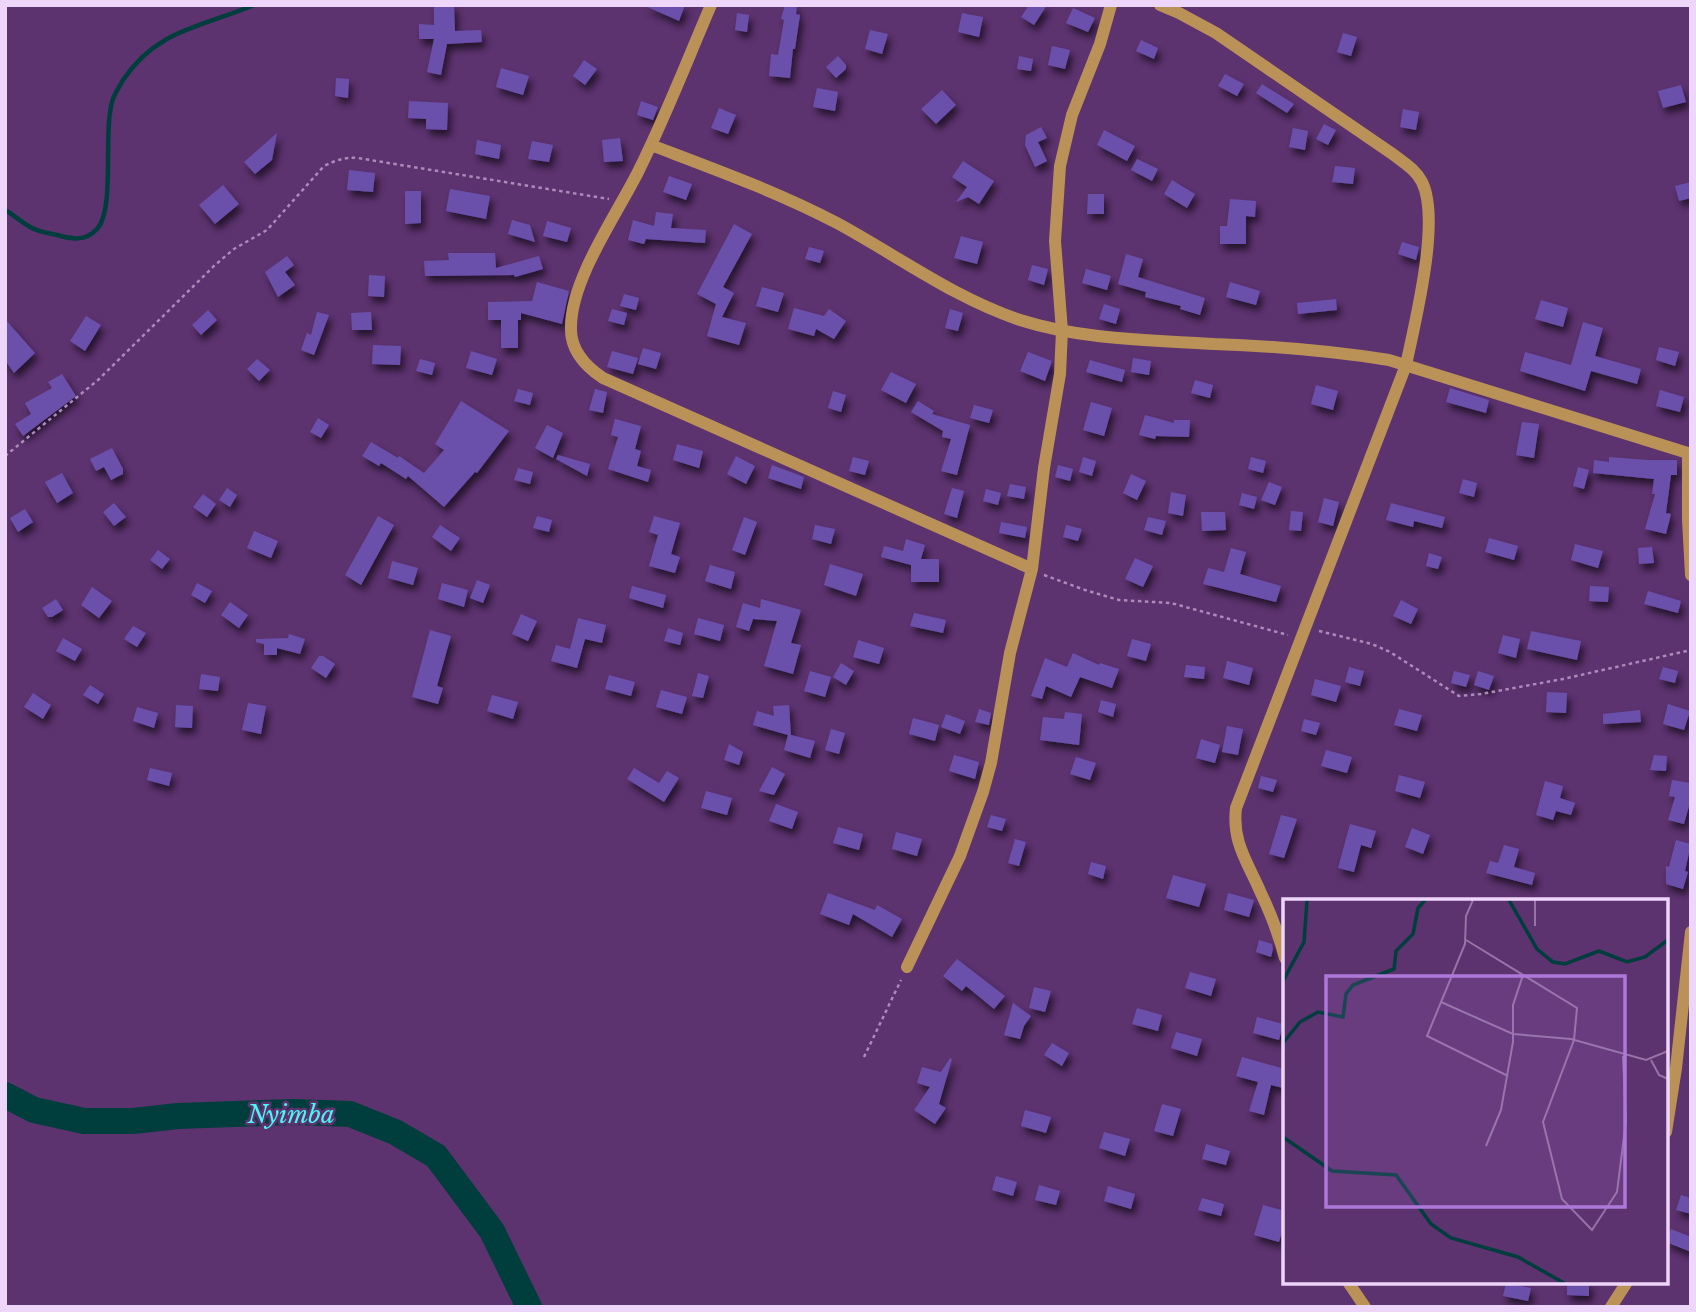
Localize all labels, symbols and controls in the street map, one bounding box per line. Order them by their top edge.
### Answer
inset map [1283,899,1668,1284]
water label: Nyimba [246,1100,335,1129]

